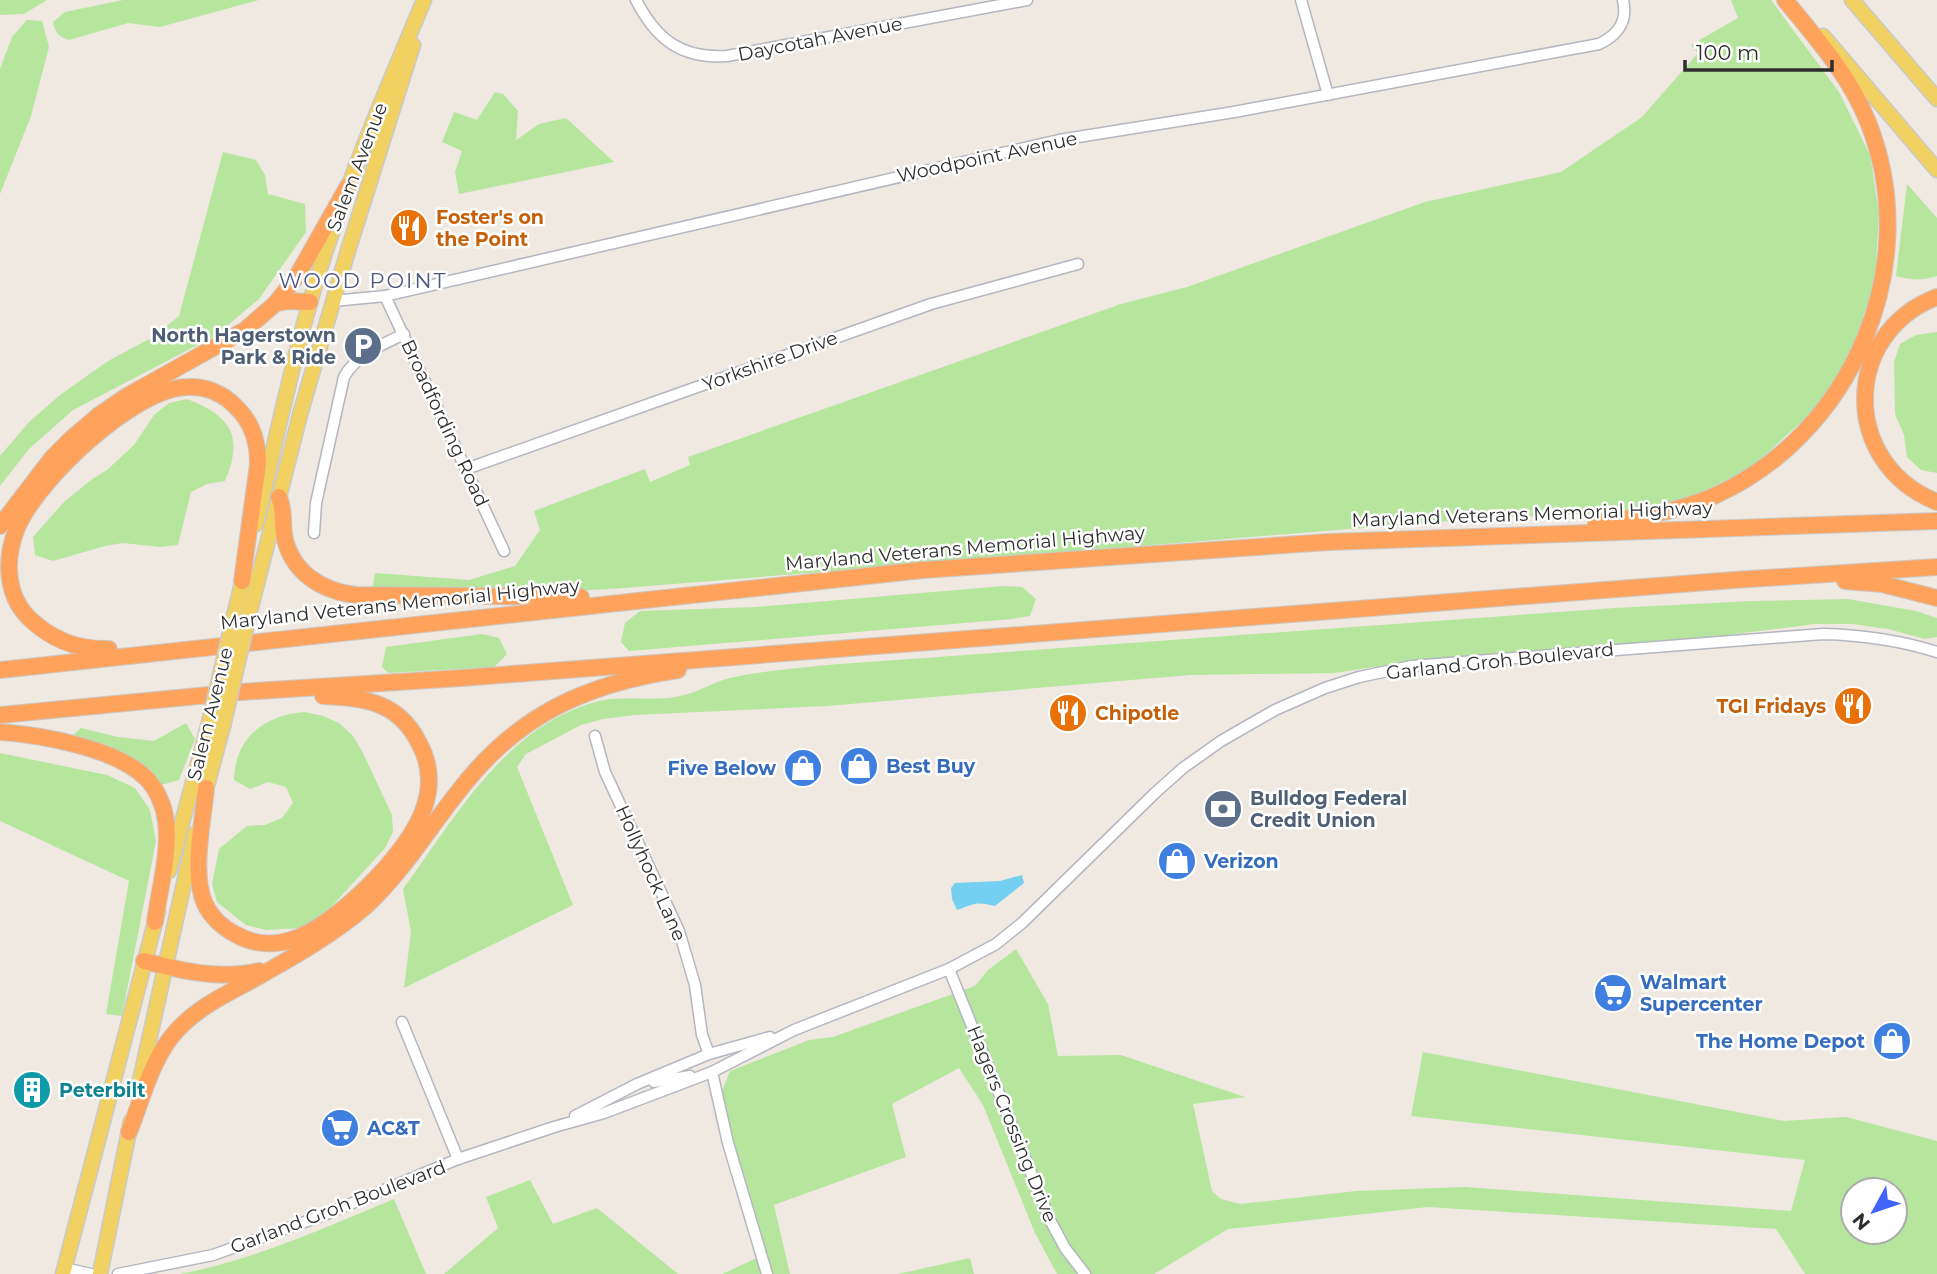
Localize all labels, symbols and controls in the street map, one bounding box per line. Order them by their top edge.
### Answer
street label: Daycotah Avenue [736,12,904,66]
scale bar [1685,28,1832,72]
text: 100 m [1696,40,1759,65]
street label: Salem Avenue [322,99,392,235]
street label: Woodpoint Avenue [895,127,1079,187]
place label: Foster's on the Point [436,206,544,251]
restaurant icon: Foster's on the Point [388,207,430,249]
district label: WOOD POINT [278,268,448,293]
place label: North Hagerstown Park & Ride [151,324,336,369]
parking icon: North Hagerstown Park & Ride [342,325,384,367]
street label: Yorkshire Drive [699,326,841,396]
street label: Broadfording Road [396,336,494,510]
street label: Maryland Veterans Memorial Highway [1351,496,1714,532]
street label: Maryland Veterans Memorial Highway [784,521,1147,575]
street label: Maryland Veterans Memorial Highway [219,574,581,634]
street label: Garland Groh Boulevard [1385,638,1615,684]
street label: Salem Avenue [182,645,238,783]
restaurant icon: TGI Fridays [1832,685,1874,727]
restaurant icon: Chipotle [1047,692,1089,734]
place label: TGI Fridays [1716,695,1826,718]
place label: Chipotle [1095,702,1179,725]
shop icon: Best Buy [838,745,880,787]
shop icon: Five Below [782,747,824,789]
place label: Best Buy [886,755,976,778]
place label: Five Below [667,757,776,780]
place label: Bulldog Federal Credit Union [1250,787,1407,832]
bank icon: Bulldog Federal Credit Union [1202,788,1244,830]
street label: Hollyhock Lane [611,802,691,944]
shop icon: Verizon [1156,840,1198,882]
place label: Verizon [1203,850,1279,873]
place label: Walmart Supercenter [1640,971,1763,1016]
supermarket icon: Walmart Supercenter [1592,972,1634,1014]
shop icon: The Home Depot [1871,1020,1913,1062]
street label: Hagers Crossing Drive [962,1022,1062,1226]
place label: The Home Depot [1696,1030,1865,1053]
building icon: Peterbilt [11,1069,53,1111]
place label: Peterbilt [59,1079,146,1102]
supermarket icon: AC&T [319,1107,361,1149]
place label: AC&T [366,1117,420,1140]
street label: Garland Groh Boulevard [227,1155,449,1259]
north arrow [1839,1176,1909,1246]
text: N [1848,1208,1875,1235]

